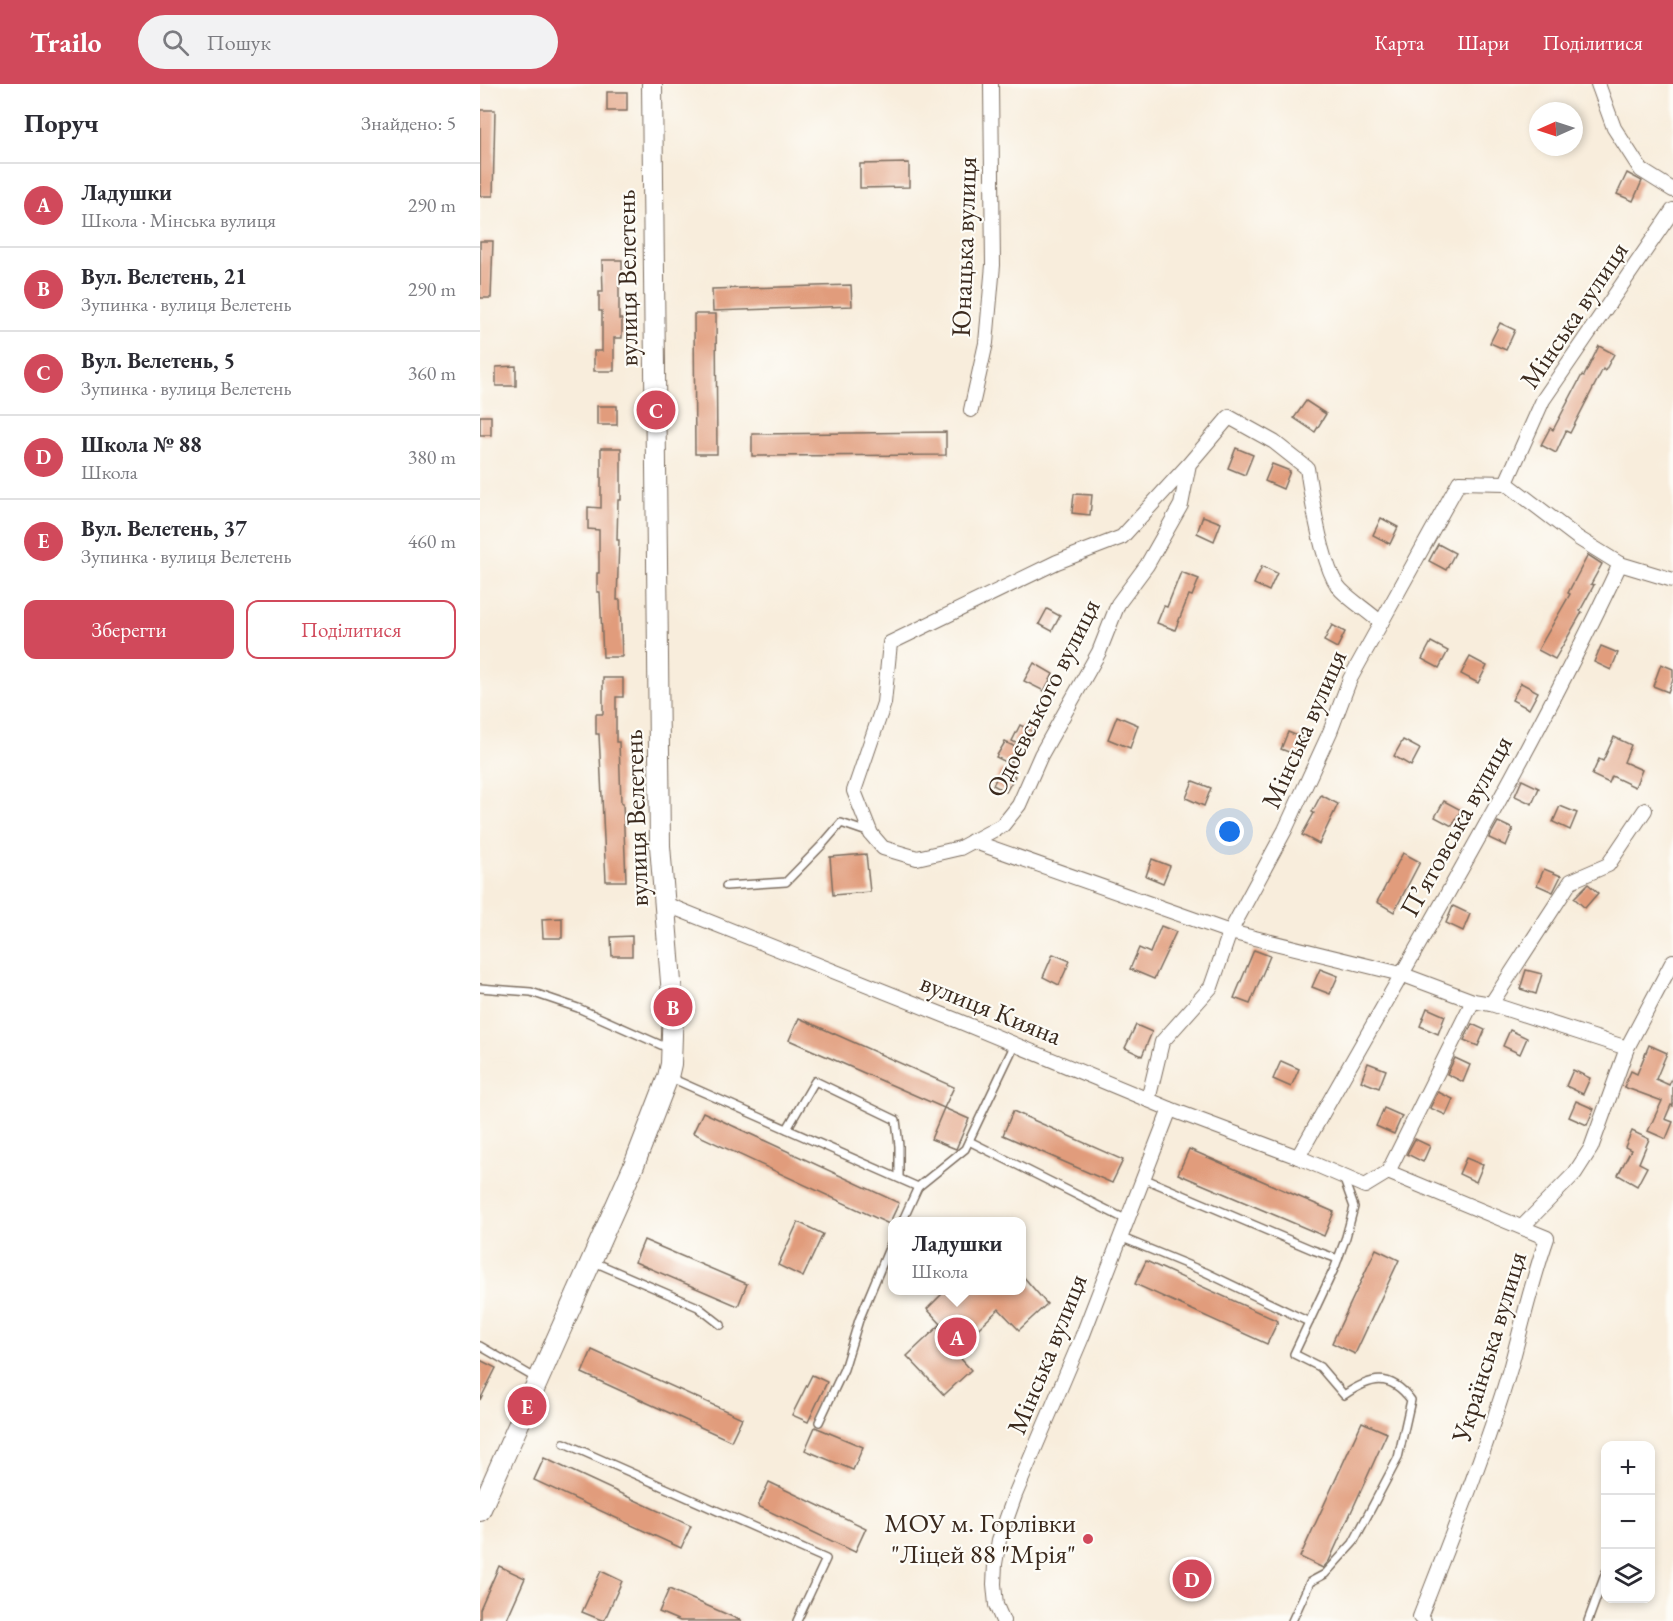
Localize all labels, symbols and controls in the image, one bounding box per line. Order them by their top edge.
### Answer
search box [138,15,558,69]
text: Trailo [30,24,102,60]
icon: search [159,26,192,59]
text: Пошук [207,28,271,57]
text: Карта [1374,29,1424,56]
text: Шари [1457,29,1509,56]
text: Поділитися [1542,29,1643,56]
north arrow [1529,102,1583,156]
text: Поруч [24,106,99,140]
text: Знайдено: 5 [361,110,456,136]
street label: Юнацька вулиця [943,156,984,338]
text: Ладушки [81,178,172,207]
street label: вулиця Велетень [607,189,646,367]
text: A [36,192,51,218]
text: 290 m [408,192,456,218]
text: Школа · Мінська вулиця [81,207,276,233]
street label: Мінська вулиця [1512,234,1636,395]
text: Вул. Велетень, 21 [81,262,247,291]
text: B [37,276,50,302]
text: 290 m [408,276,456,302]
text: Зупинка · вулиця Велетень [81,291,292,317]
text: Вул. Велетень, 5 [81,346,235,375]
text: C [36,360,51,386]
text: 360 m [408,360,456,386]
text: Зупинка · вулиця Велетень [81,375,292,401]
pin: C [636,388,675,432]
text: Школа № 88 [81,430,202,459]
text: D [36,444,51,470]
text: 380 m [408,444,456,470]
text: Школа [81,459,138,485]
text: Вул. Велетень, 37 [81,514,247,543]
text: E [38,528,49,554]
text: 460 m [408,528,456,554]
text: Зупинка · вулиця Велетень [81,543,292,569]
street label: Одоєвського вулиця [977,593,1108,803]
button: Зберегти [24,600,234,659]
button: Поділитися [246,600,456,659]
street label: Мінська вулиця [1253,644,1354,814]
street label: вулиця Велетень [615,729,656,907]
street label: П’ятовська вулиця [1391,729,1520,923]
your location [1215,817,1244,846]
street label: вулиця Кияна [915,964,1067,1053]
pin: B [654,984,692,1030]
popup [888,1217,1026,1295]
text: Ладушки [911,1229,1003,1258]
street label: Українська вулиця [1443,1247,1534,1447]
text: Школа [911,1258,968,1284]
street label: Мінська вулиця [998,1268,1095,1439]
pin: A [938,1314,976,1360]
pin: E [508,1384,546,1428]
map controls [1601,1441,1655,1603]
button: + [1601,1441,1655,1495]
button: − [1601,1495,1655,1549]
place label: МОУ м. Горлівки "Ліцей 88 "Мрія" [884,1505,1076,1571]
marker: МОУ м. Горлівки "Ліцей 88 "Мрія" [1081,1532,1095,1546]
button: layers [1601,1549,1655,1603]
pin: D [1172,1556,1212,1602]

